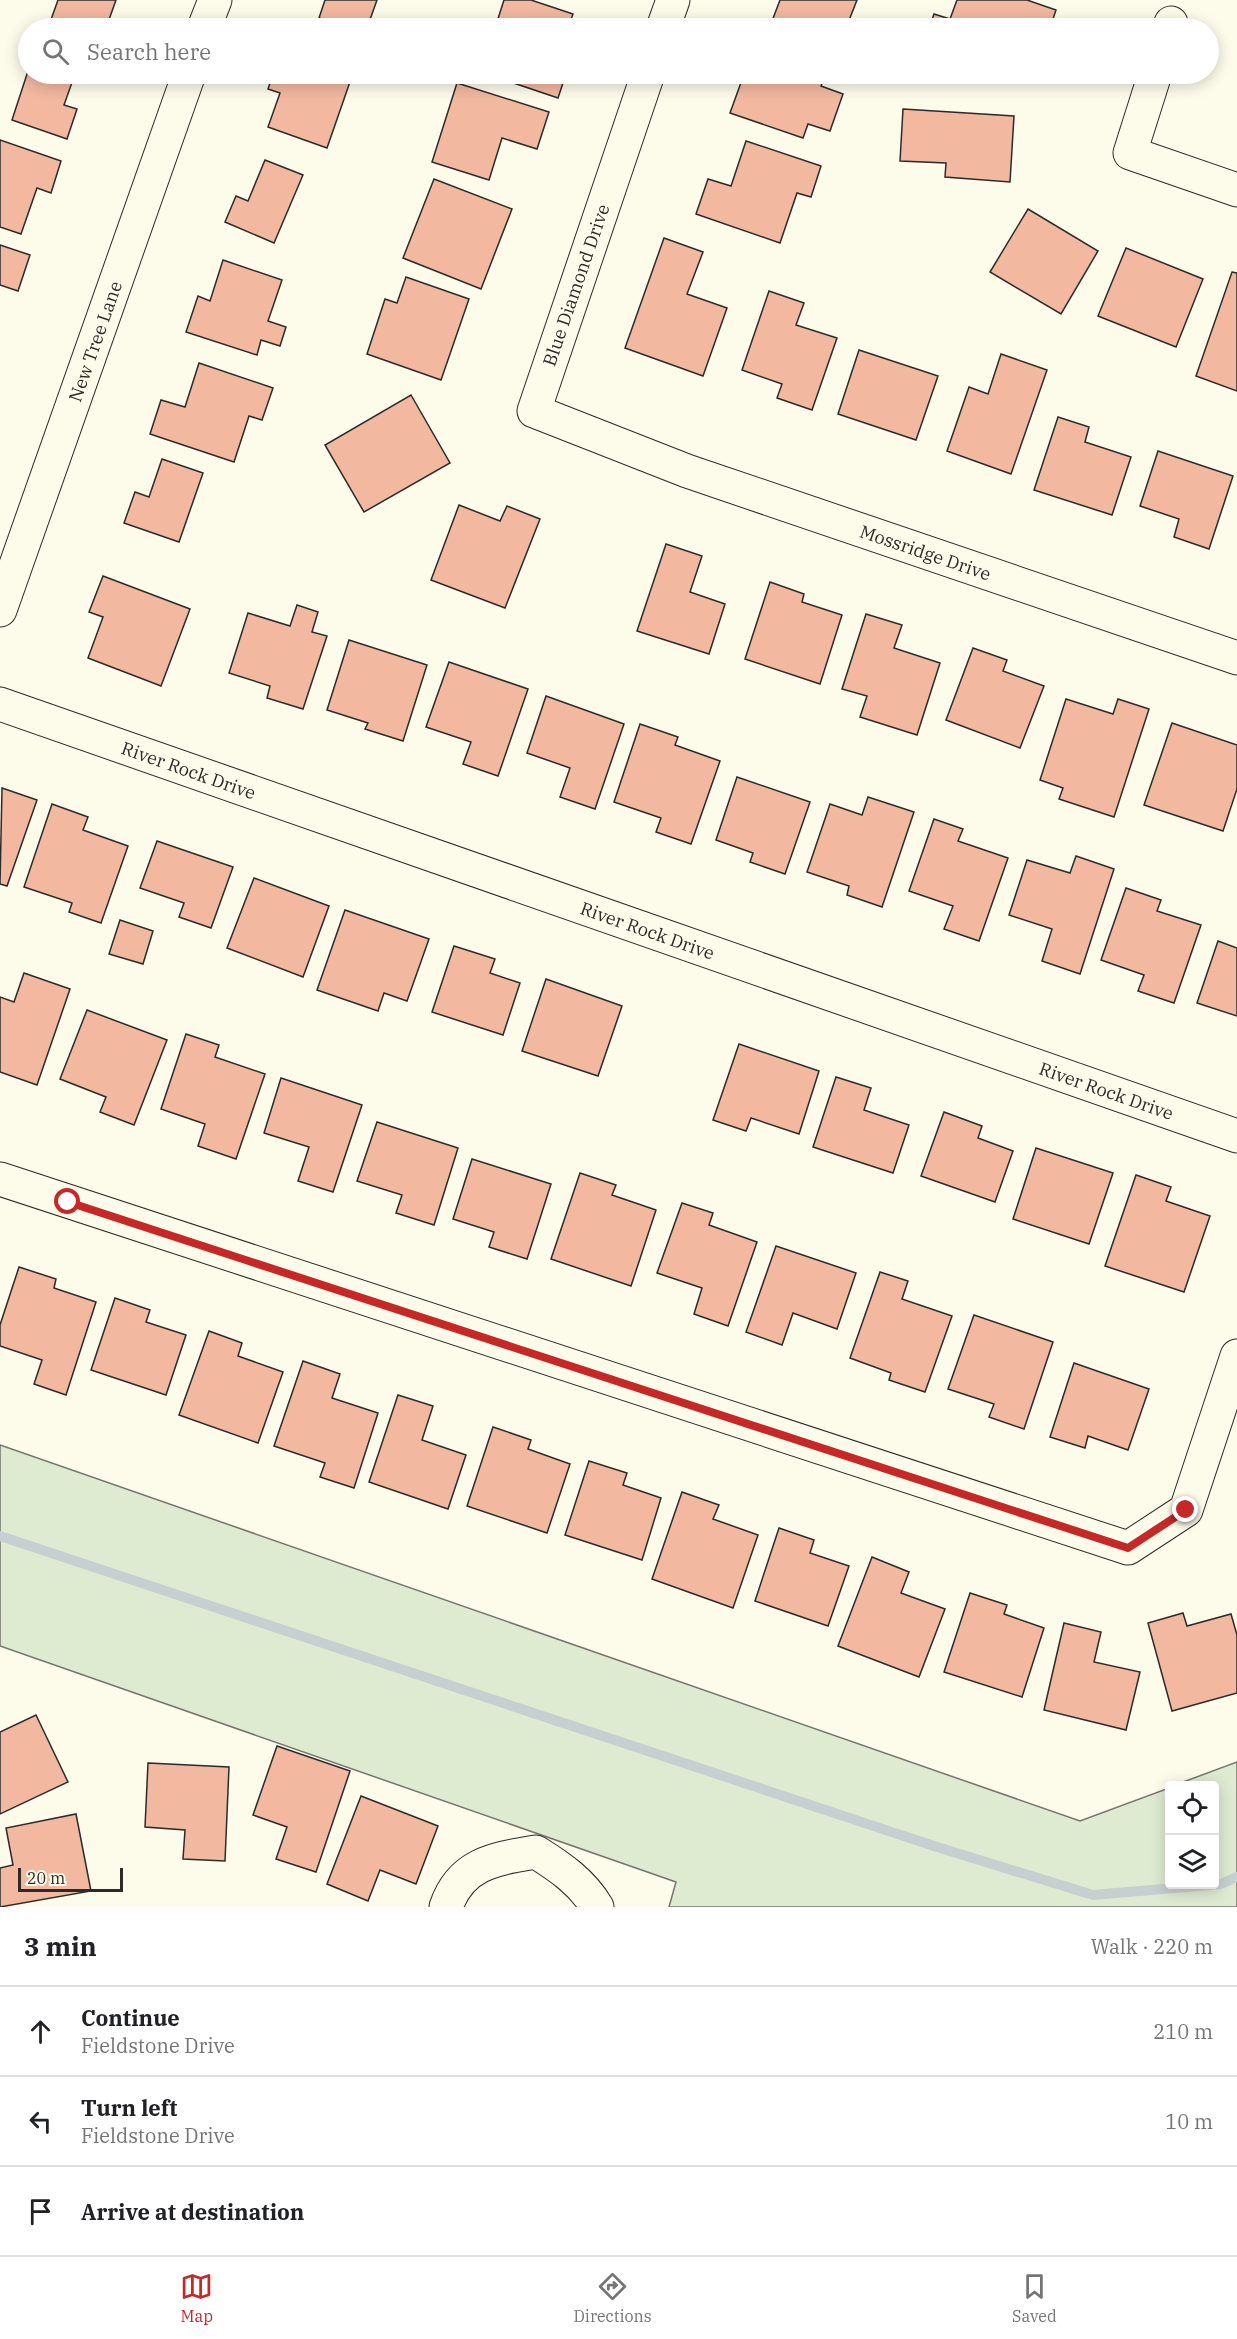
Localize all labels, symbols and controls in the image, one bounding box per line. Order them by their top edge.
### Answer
search box [18,18,1219,84]
icon: search [39,35,72,68]
text: Search here [87,37,211,66]
street label: Blue Diamond Drive [537,201,615,369]
street label: New Tree Lane [63,278,127,405]
street label: Mossridge Drive [857,519,994,585]
street label: River Rock Drive [119,736,259,804]
street label: River Rock Drive [577,896,718,964]
street label: River Rock Drive [1036,1056,1177,1124]
route start [54,1188,80,1214]
route end [1172,1496,1198,1522]
map controls [1165,1781,1219,1889]
button: locate [1165,1781,1219,1835]
button: layers [1165,1835,1219,1889]
scale bar [18,1865,123,1892]
text: 20 m [27,1868,65,1888]
text: 3 min [24,1929,97,1963]
text: Walk · 220 m [1091,1933,1213,1960]
text: Continue [81,2003,180,2032]
icon: ahead [24,2015,57,2048]
text: 210 m [1153,2018,1213,2045]
text: Fieldstone Drive [81,2032,235,2059]
text: Turn left [81,2093,177,2122]
icon: left [24,2105,57,2138]
text: 10 m [1165,2108,1213,2135]
text: Fieldstone Drive [81,2122,235,2149]
icon: arrive [24,2195,57,2228]
text: Arrive at destination [81,2197,304,2226]
tab: Map [180,2270,213,2326]
tab: Directions [574,2270,652,2326]
tab: Saved [1012,2270,1057,2326]

